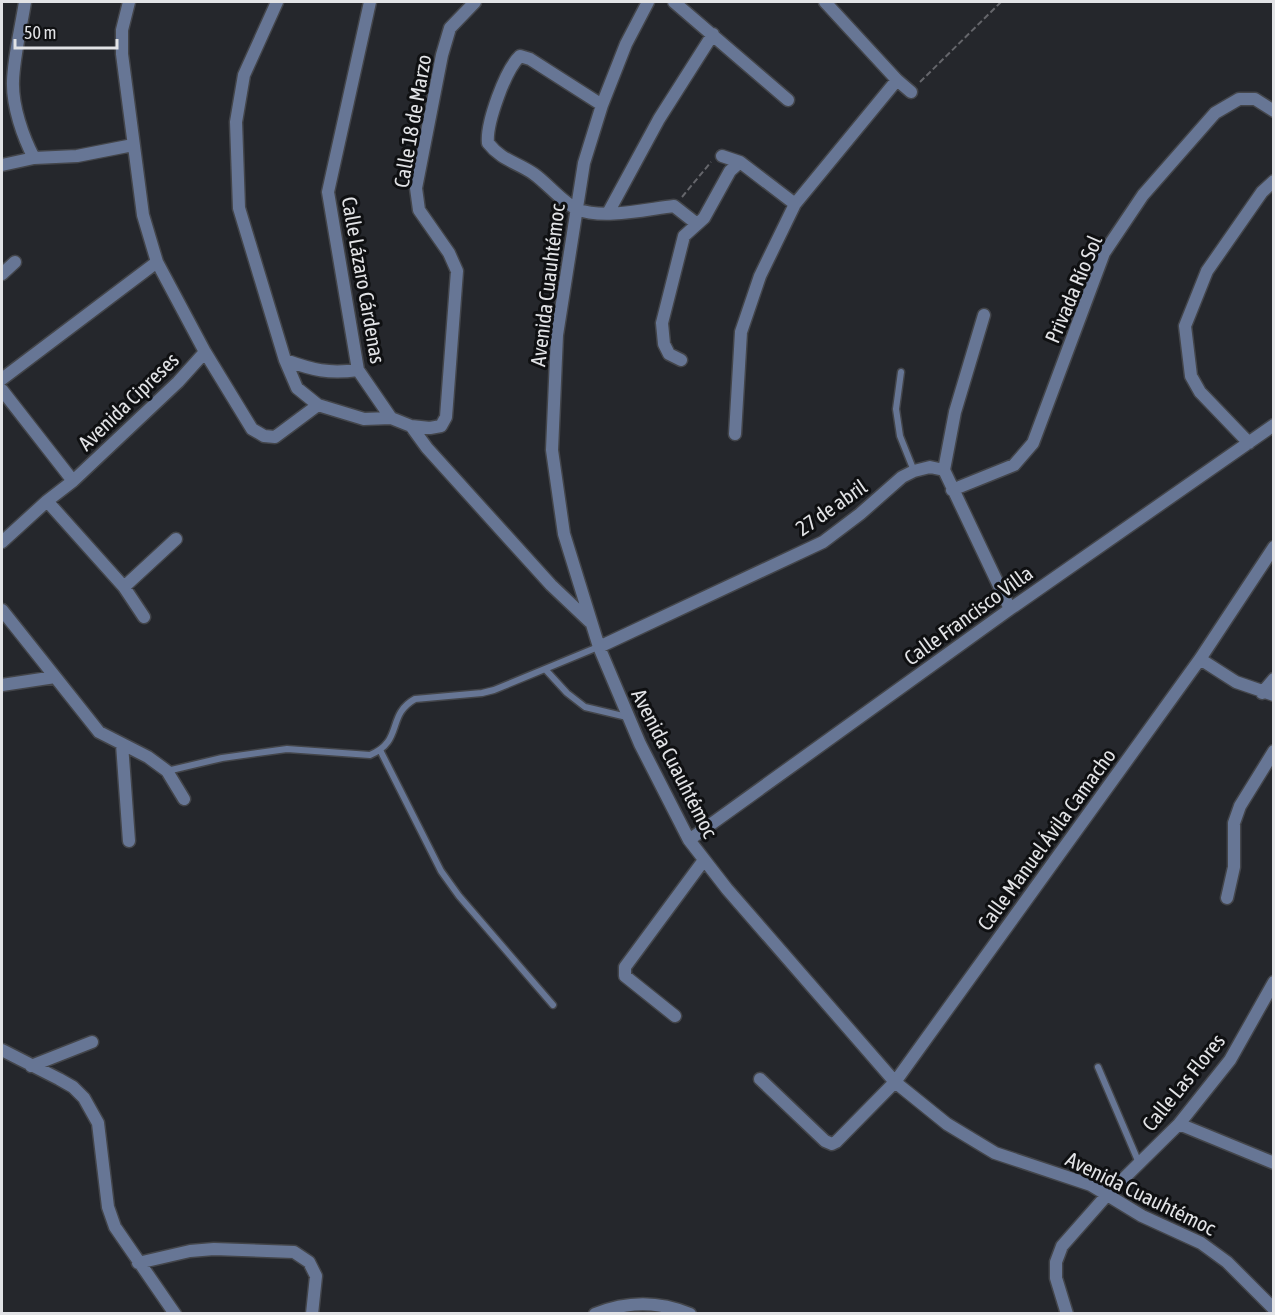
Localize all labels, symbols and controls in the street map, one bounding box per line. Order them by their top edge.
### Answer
scale bar [15,12,117,50]
text: 50 m [24,22,56,43]
street label: Calle 18 de Marzo [388,53,436,189]
street label: Calle Lázaro Cárdenas [338,195,390,365]
street label: Avenida Cuauhtémoc [525,202,569,368]
street label: Privada Río Sol [1040,231,1107,346]
street label: Avenida Cipreses [73,347,183,455]
street label: 27 de abril [791,474,872,540]
street label: Calle Francisco Villa [899,560,1037,670]
street label: Avenida Cuauhtémoc [627,685,723,842]
street label: Calle Manuel Ávila Camacho [972,744,1120,934]
street label: Calle Las Flores [1137,1029,1229,1135]
street label: Avenida Cuauhtémoc [1062,1146,1220,1240]

